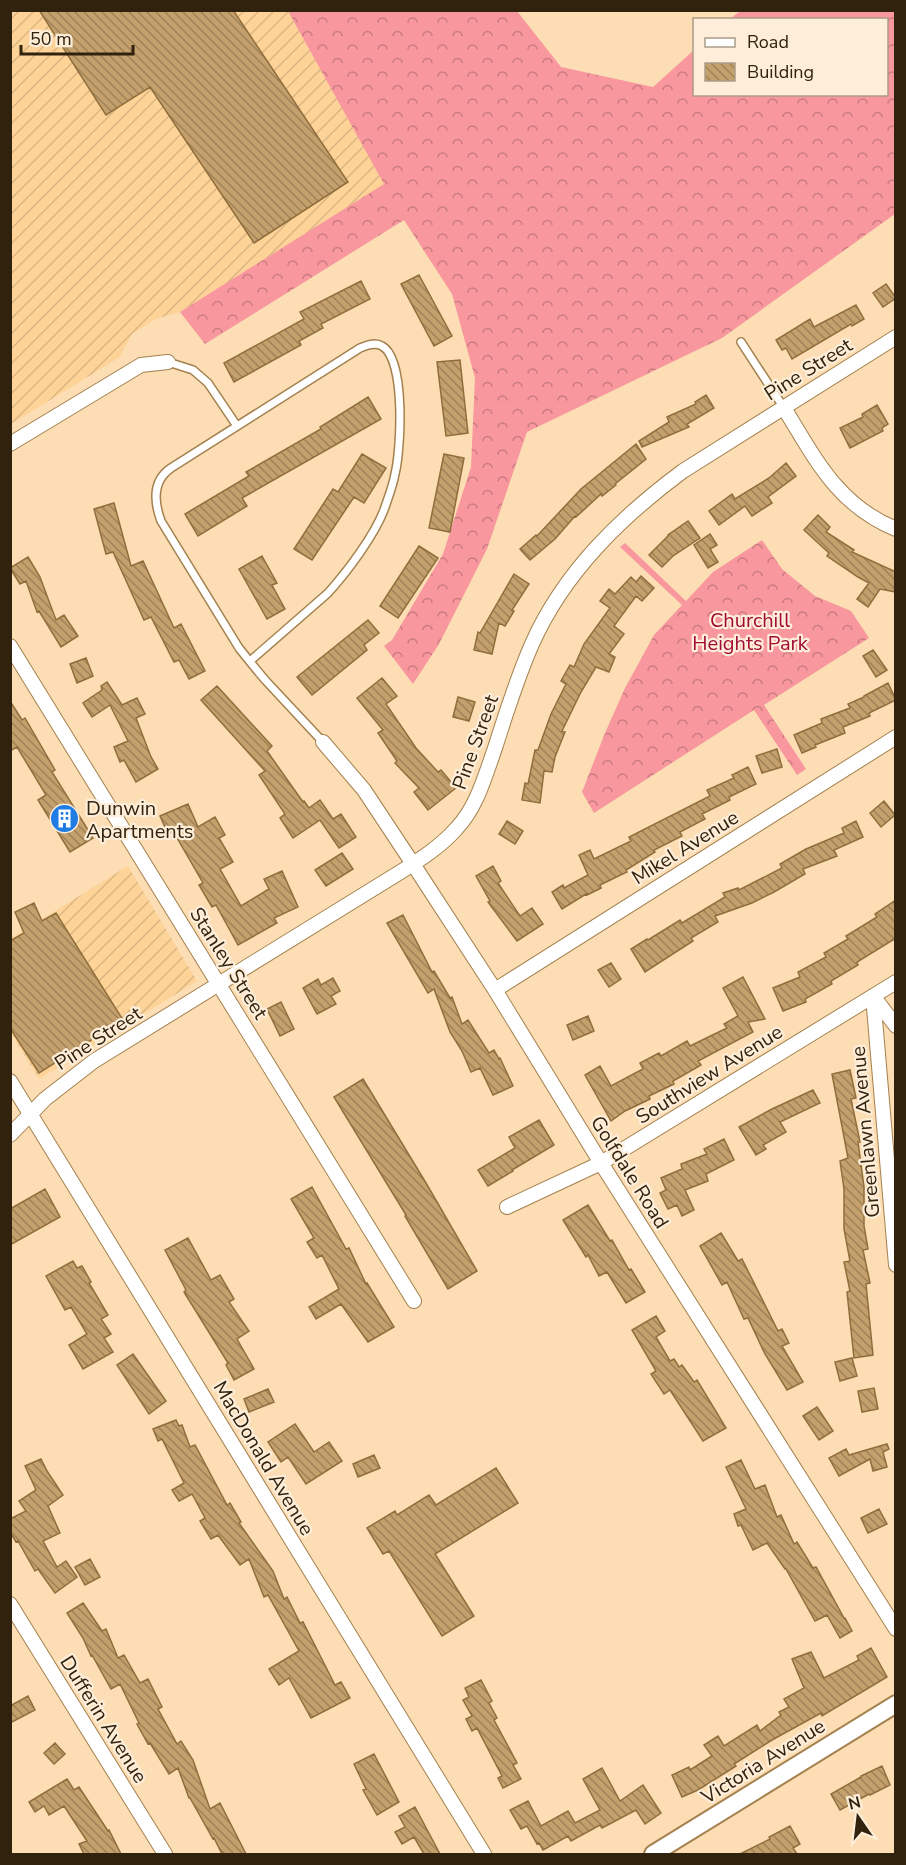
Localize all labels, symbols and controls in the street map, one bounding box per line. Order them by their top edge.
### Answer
scale bar [21,18,134,56]
legend [693,18,888,96]
text: 50 m [30,27,72,51]
text: Road [747,30,789,54]
text: Building [747,60,814,84]
street label: Pine Street [759,331,858,407]
park label: Churchill Heights Park [692,607,809,657]
street label: Pine Street [446,690,505,793]
place label: Dunwin Apartments [86,795,193,845]
building icon: Dunwin Apartments [49,803,81,835]
street label: Mikel Avenue [627,804,744,891]
street label: Stanley Street [183,902,274,1025]
street label: Pine Street [49,1000,148,1077]
street label: Southview Avenue [631,1018,788,1130]
street label: Greenlawn Avenue [845,1045,886,1219]
street label: Golfdale Road [584,1111,675,1234]
street label: MacDonald Avenue [207,1376,320,1540]
street label: Dufferin Avenue [53,1650,154,1788]
street label: Victoria Avenue [695,1713,830,1811]
north arrow [828,1787,888,1847]
text: N [846,1791,863,1816]

